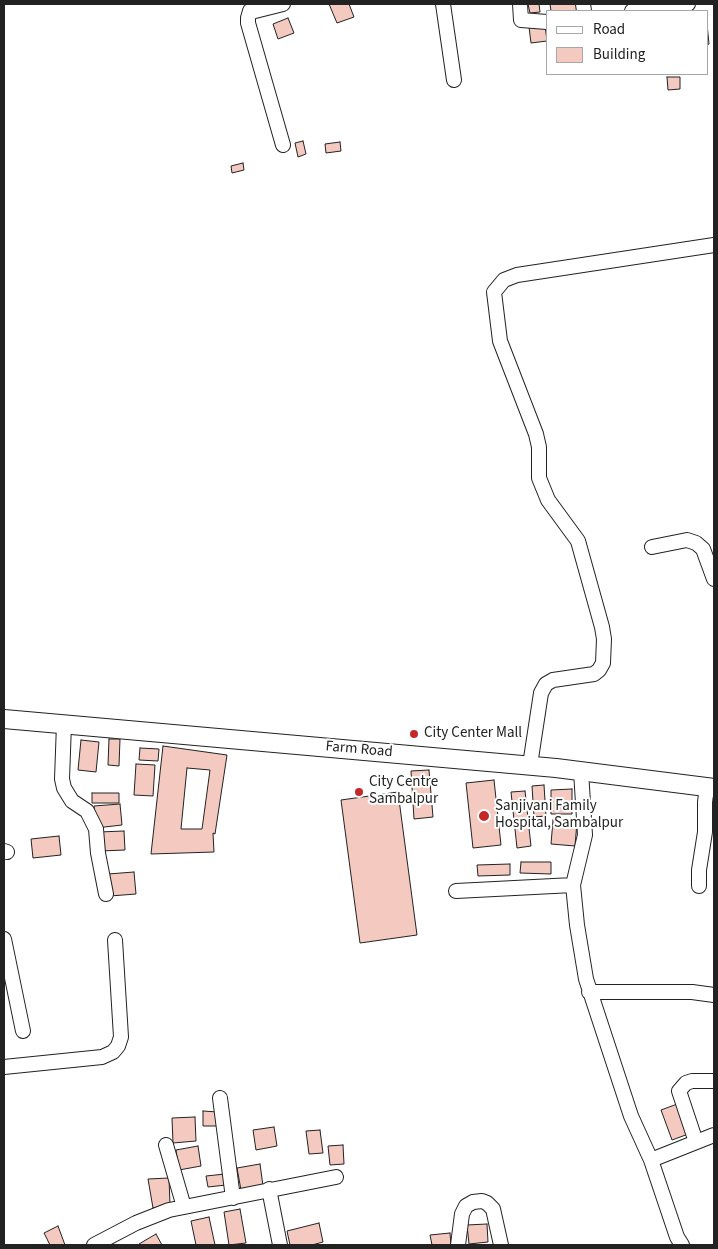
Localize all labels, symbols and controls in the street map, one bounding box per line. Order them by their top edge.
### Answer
legend [546,10,708,75]
text: Road [593,19,625,40]
text: Building [593,44,645,65]
place label: City Center Mall [424,725,522,743]
marker: City Center Mall [408,728,420,740]
street label: Farm Road [325,738,393,762]
place label: City Centre Sambalpur [369,774,438,809]
marker: City Centre Sambalpur [353,786,365,798]
place label: Sanjivani Family Hospital, Sambalpur [495,798,623,833]
marker: Sanjivani Family Hospital, Sambalpur [477,809,491,823]

